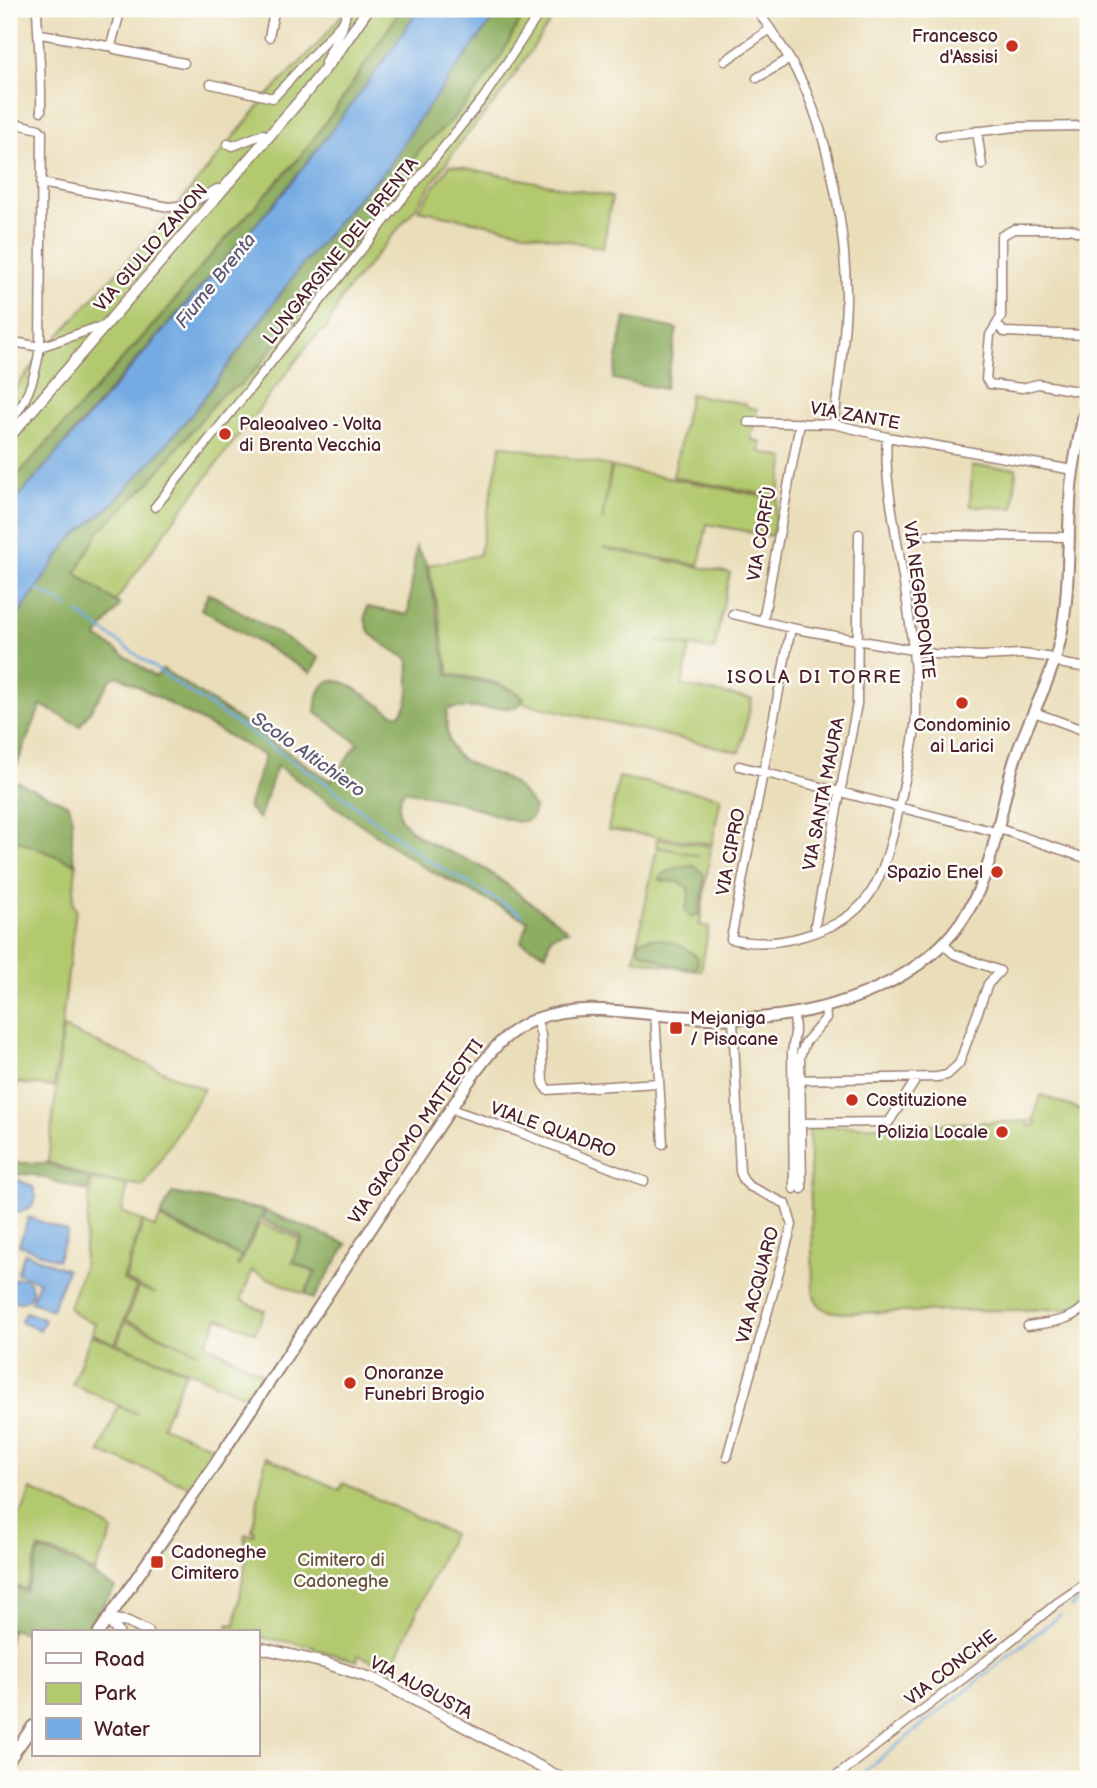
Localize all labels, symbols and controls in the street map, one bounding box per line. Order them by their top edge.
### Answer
place label: Francesco d'Assisi [912,26,998,68]
marker: Francesco d'Assisi [1004,38,1020,54]
street label: LUNGARGINE DEL BRENTA [259,153,423,349]
street label: VIA GIULIO ZANON [90,180,212,316]
water label: Fiume Brenta [171,229,261,333]
street label: VIA ZANTE [808,398,902,434]
place label: Paleoalveo - Volta di Brenta Vecchia [239,414,382,456]
marker: Paleoalveo - Volta di Brenta Vecchia [217,426,233,442]
street label: VIA CORFÙ [741,485,781,583]
street label: VIA NEGROPONTE [899,520,939,680]
district label: ISOLA DI TORRE [727,666,903,689]
marker: Condominio ai Larici [954,695,970,711]
water label: Scolo Altichiero [247,707,369,803]
place label: Condominio ai Larici [913,715,1011,757]
street label: VIA SANTA MAURA [799,716,849,872]
street label: VIA CIPRO [712,806,750,898]
place label: Spazio Enel [887,862,983,883]
marker: Spazio Enel [989,864,1005,880]
place label: Mejaniga / Pisacane [690,1008,779,1050]
marker: Mejaniga / Pisacane [668,1020,684,1036]
street label: VIA GIACOMO MATTEOTTI [344,1036,488,1228]
place label: Costituzione [866,1090,967,1111]
marker: Costituzione [844,1092,860,1108]
street label: VIALE QUADRO [487,1098,619,1162]
place label: Polizia Locale [877,1122,988,1143]
marker: Polizia Locale [994,1124,1010,1140]
street label: VIA ACQUARO [732,1224,784,1346]
place label: Onoranze Funebri Brogio [364,1363,485,1405]
marker: Onoranze Funebri Brogio [342,1375,358,1391]
place label: Cadoneghe Cimitero [171,1542,267,1584]
park label: Cimitero di Cadoneghe [293,1550,389,1592]
marker: Cadoneghe Cimitero [149,1554,165,1570]
street label: VIA CONCHE [901,1626,1001,1710]
legend [32,1630,259,1756]
text: Road [94,1647,145,1672]
street label: VIA AUGUSTA [366,1652,476,1724]
text: Park [94,1681,137,1706]
text: Water [94,1717,150,1742]

